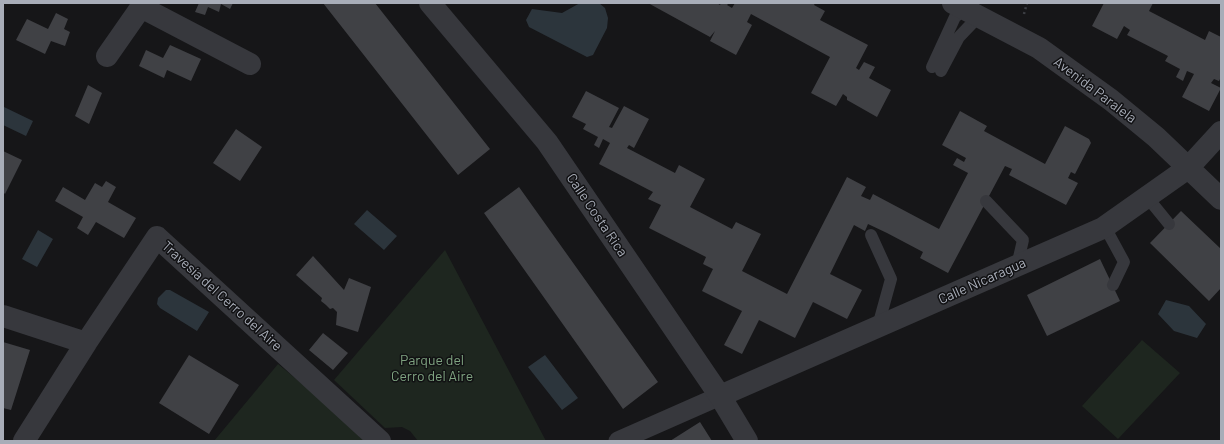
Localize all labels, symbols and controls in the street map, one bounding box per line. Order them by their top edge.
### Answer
street label: Avenida Paralela [1050,53,1140,127]
street label: Calle Costa Rica [563,170,631,260]
street label: Travesía del Cerro del Aire [158,238,286,354]
street label: Calle Nicaragua [936,254,1028,308]
park label: Parque del Cerro del Aire [391,352,473,384]

